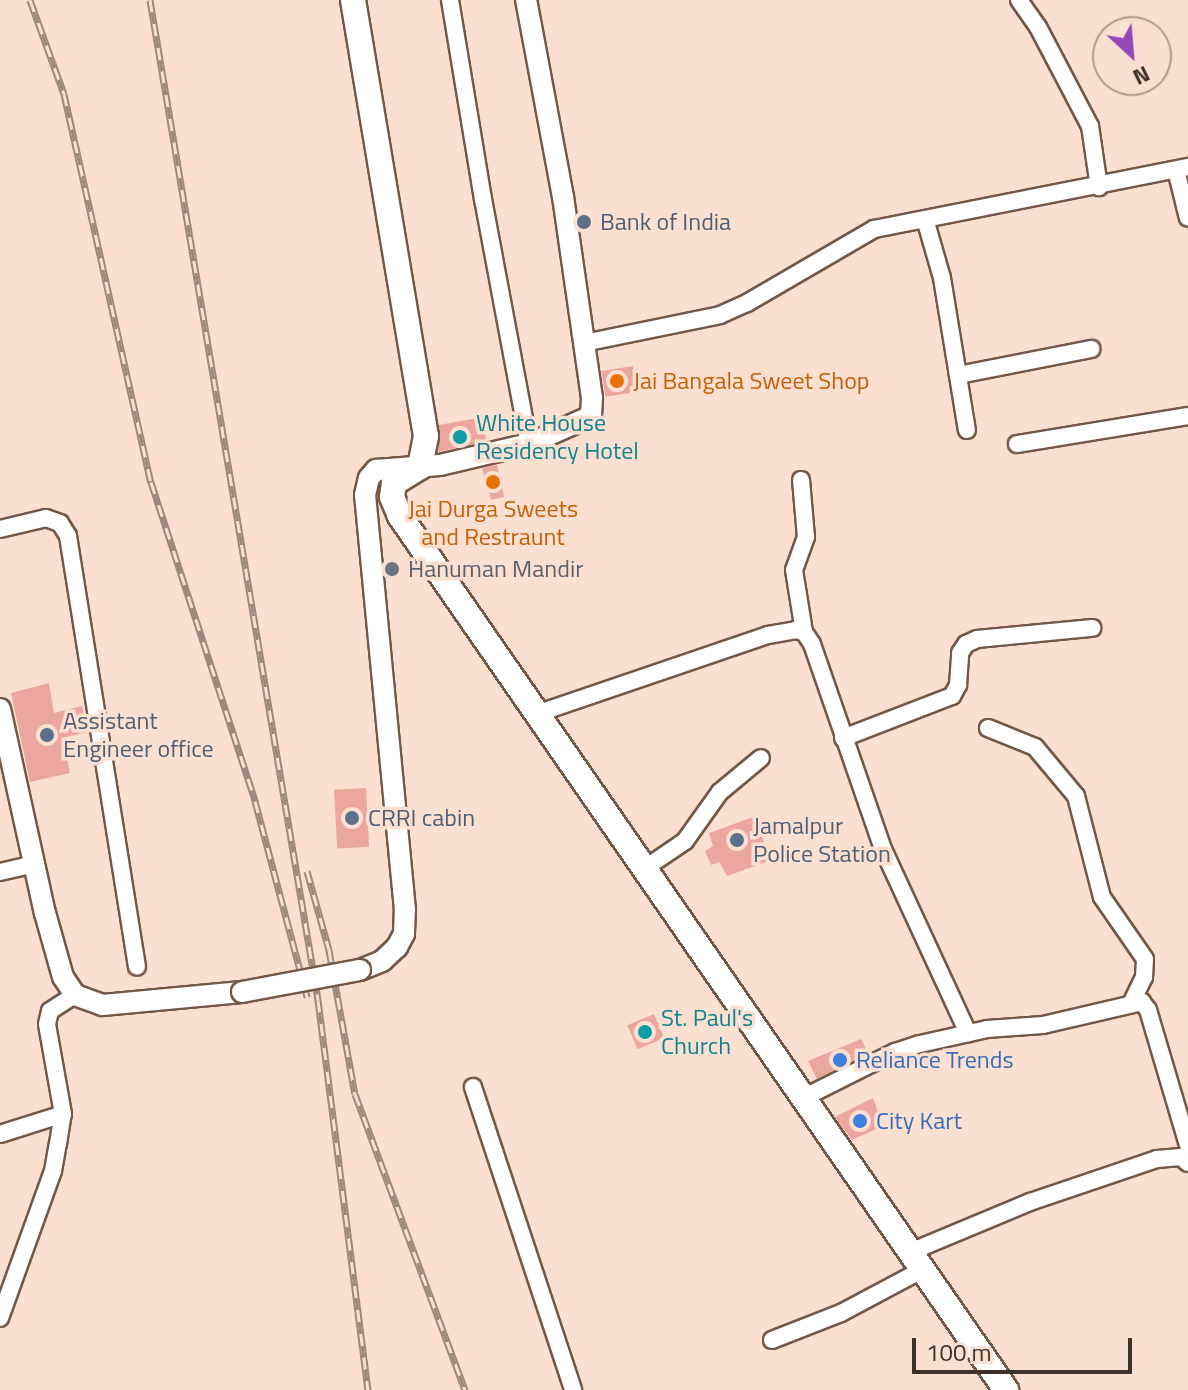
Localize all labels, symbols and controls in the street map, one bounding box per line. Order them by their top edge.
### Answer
north arrow [1092,16,1172,96]
text: N [1127,57,1156,94]
place label: Bank of India [600,208,731,236]
marker: Bank of India [575,213,593,231]
place label: Jai Bangala Sweet Shop [633,367,869,395]
marker: Jai Bangala Sweet Shop [608,372,626,390]
place label: White House Residency Hotel [476,409,639,465]
marker: White House Residency Hotel [451,428,469,446]
marker: Jai Durga Sweets and Restraunt [484,473,502,491]
place label: Jai Durga Sweets and Restraunt [408,495,578,551]
place label: Hanuman Mandir [408,555,583,583]
marker: Hanuman Mandir [383,560,401,578]
place label: Assistant Engineer office [63,707,214,763]
marker: Assistant Engineer office [38,726,56,744]
place label: CRRI cabin [368,804,475,832]
marker: CRRI cabin [343,809,361,827]
place label: Jamalpur Police Station [753,812,891,868]
marker: Jamalpur Police Station [728,831,746,849]
place label: St. Paul's Church [661,1004,753,1060]
marker: St. Paul's Church [636,1023,654,1041]
place label: Reliance Trends [856,1046,1014,1074]
marker: Reliance Trends [831,1051,849,1069]
place label: City Kart [876,1107,962,1135]
marker: City Kart [851,1112,869,1130]
scale bar [916,1322,1136,1372]
text: 100 m [926,1334,992,1370]

